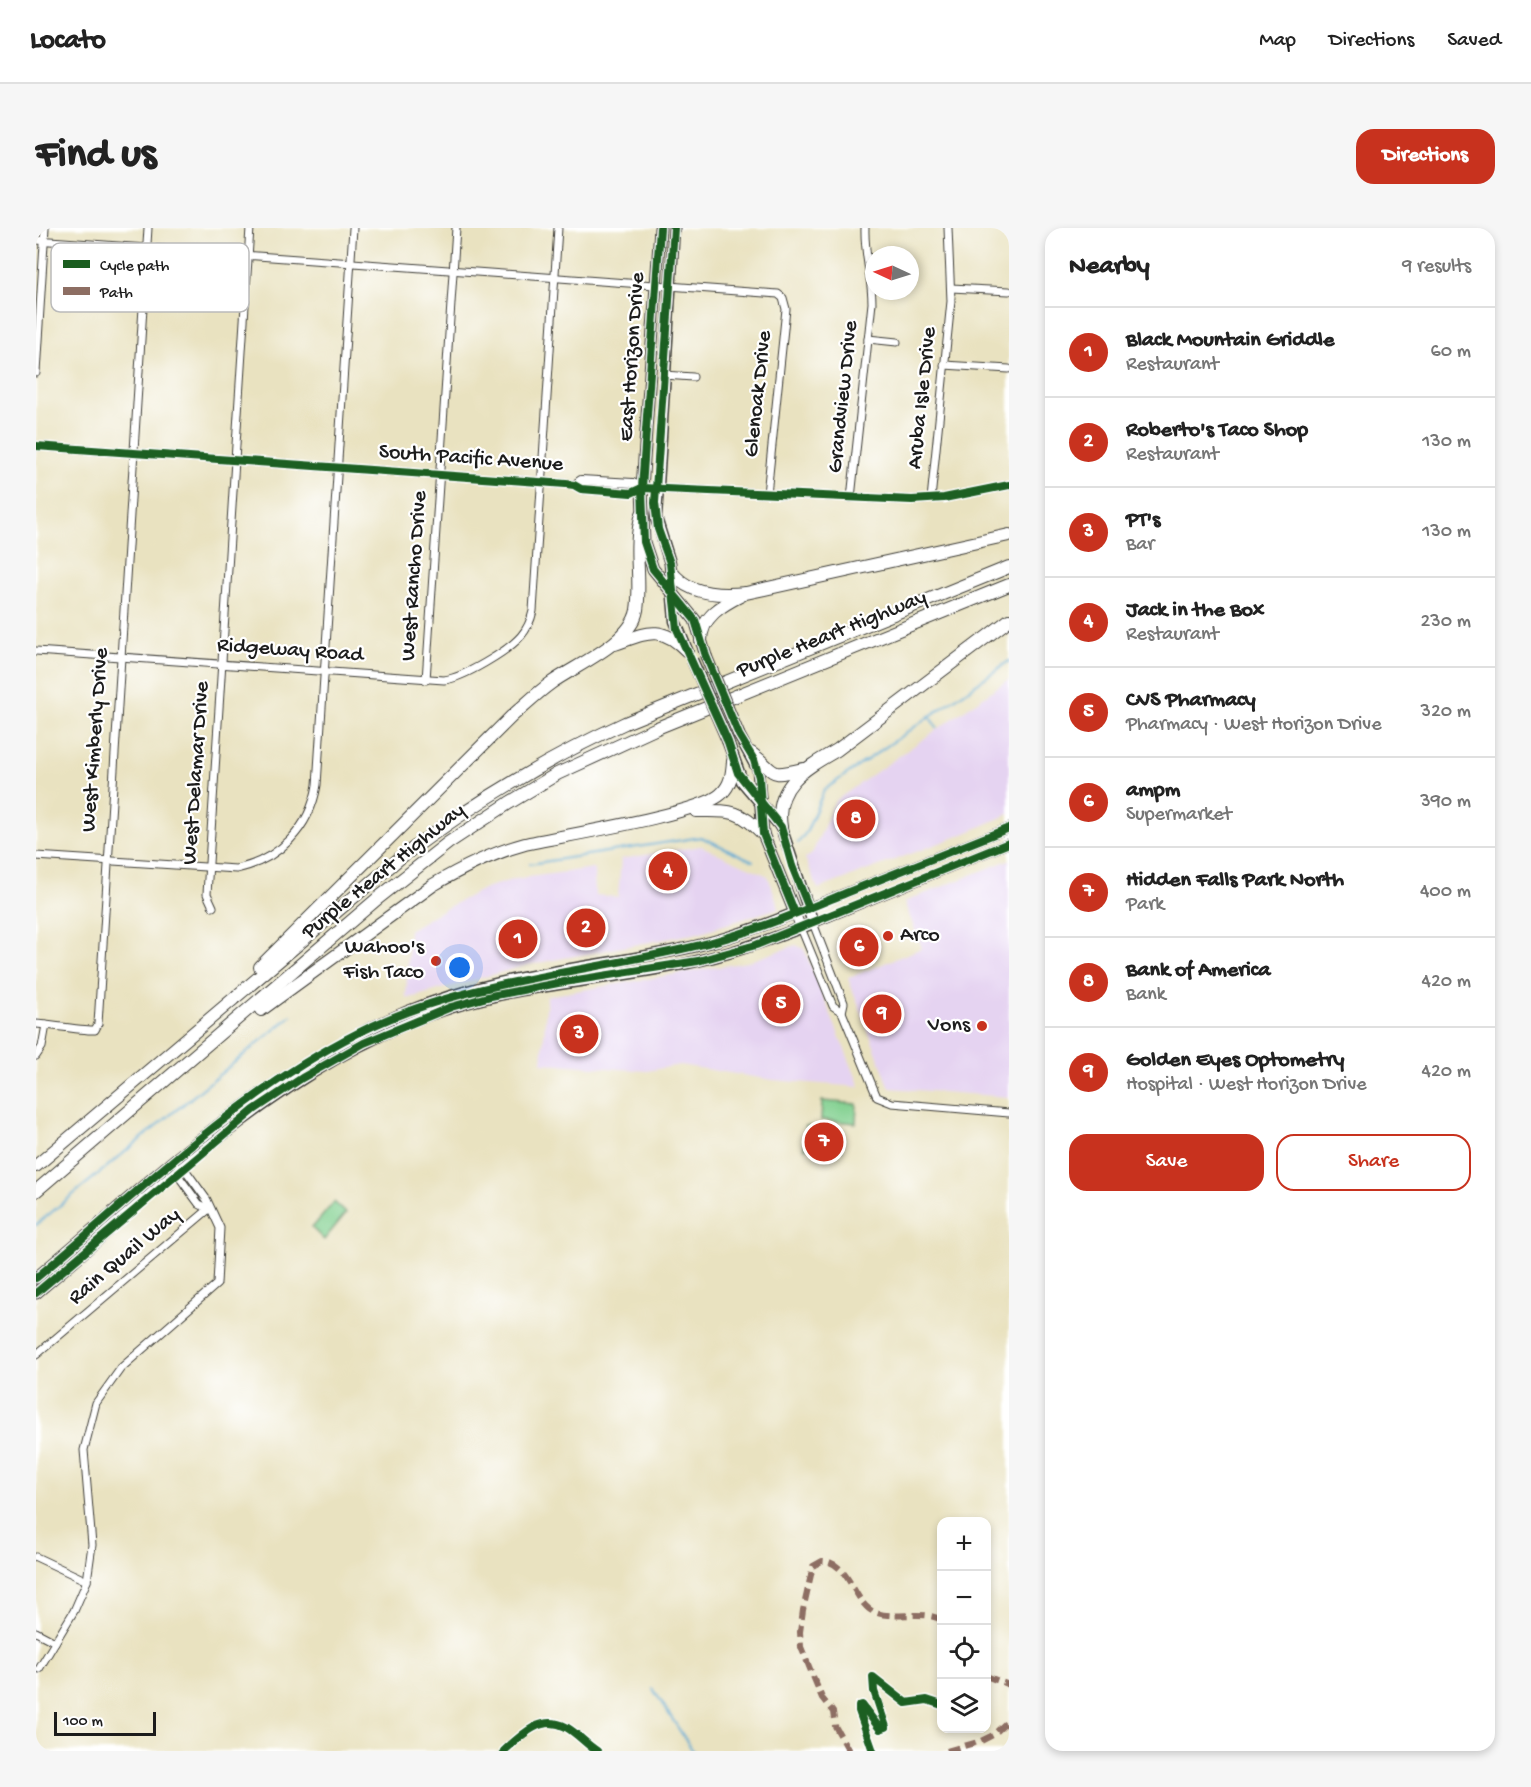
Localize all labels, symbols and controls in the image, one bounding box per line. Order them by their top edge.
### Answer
text: Locato [30,25,106,58]
text: Map [1259,29,1296,54]
text: Directions [1329,29,1414,54]
text: Saved [1447,29,1501,54]
button: Directions [1356,129,1495,184]
text: Find us [36,132,156,181]
legend [51,243,249,312]
north arrow [865,246,919,300]
text: Nearby [1069,252,1150,283]
text: 9 results [1402,256,1471,279]
text: Cycle path [100,258,170,277]
street label: East Horizon Drive [614,271,652,442]
text: Path [99,285,133,304]
street label: Grandview Drive [823,319,865,475]
street label: Aruba Isle Drive [903,325,943,470]
text: Black Mountain Griddle [1126,328,1334,354]
street label: Glenoak Drive [739,329,779,459]
text: 1 [1084,341,1093,364]
text: 60 m [1431,341,1471,364]
text: Restaurant [1126,354,1219,377]
text: Roberto's Taco Shop [1126,418,1308,444]
text: 2 [1084,431,1093,454]
text: 130 m [1422,431,1471,454]
street label: South Pacific Avenue [378,440,565,478]
text: Restaurant [1126,444,1219,467]
street label: West Rancho Drive [396,489,434,662]
text: PT's [1126,508,1160,534]
text: 3 [1083,521,1094,544]
text: 130 m [1422,521,1471,544]
text: Bar [1126,534,1154,557]
street label: Purple Heart Highway [732,585,931,685]
text: Jack in the Box [1126,598,1264,624]
text: 4 [1084,611,1093,634]
text: 230 m [1421,611,1471,634]
text: Restaurant [1126,624,1219,647]
street label: Ridgeway Road [216,633,366,669]
street label: West Kimberly Drive [77,646,115,833]
street label: West Delamar Drive [178,680,216,866]
text: CVS Pharmacy [1126,688,1256,714]
text: 5 [1083,701,1094,724]
text: 320 m [1421,701,1471,724]
text: Pharmacy · West Horizon Drive [1126,714,1382,737]
text: ampm [1126,778,1180,804]
text: 6 [1083,791,1094,814]
text: 390 m [1420,791,1471,814]
pin: 8 [836,796,876,842]
street label: Purple Heart Highway [296,798,471,946]
text: Supermarket [1126,804,1232,827]
pin: 4 [648,848,688,894]
text: Hidden Falls Park North [1126,868,1344,894]
text: 7 [1083,881,1094,904]
text: 400 m [1420,881,1471,904]
text: Park [1126,894,1164,917]
pin: 2 [566,906,606,950]
pin: 1 [498,916,538,962]
place label: Arco [900,923,940,949]
pin: 6 [840,924,878,970]
marker: Arco [881,929,895,943]
place label: Wahoo's Fish Taco [342,935,425,986]
your location [445,953,474,982]
marker: Wahoo's Fish Taco [429,954,443,968]
text: Bank of America [1126,958,1271,984]
text: 8 [1083,971,1094,994]
text: 420 m [1421,971,1471,994]
pin: 5 [762,982,800,1026]
text: Bank [1126,984,1166,1007]
pin: 9 [862,992,902,1036]
pin: 3 [560,1012,598,1056]
place label: Vons [927,1013,971,1039]
marker: Vons [975,1019,989,1033]
text: Golden Eyes Optometry [1126,1048,1344,1074]
text: 9 [1083,1061,1094,1084]
text: 420 m [1421,1061,1471,1084]
text: Hospital · West Horizon Drive [1126,1074,1367,1097]
pin: 7 [804,1120,844,1164]
button: Save [1069,1134,1264,1191]
button: Share [1276,1134,1471,1191]
street label: Rain Quail Way [64,1203,186,1311]
map controls [937,1517,991,1733]
button: + [937,1517,991,1571]
button: − [937,1571,991,1625]
button: locate [937,1625,991,1679]
button: layers [937,1679,991,1733]
scale bar [54,1709,156,1736]
text: 100 m [63,1713,103,1732]

